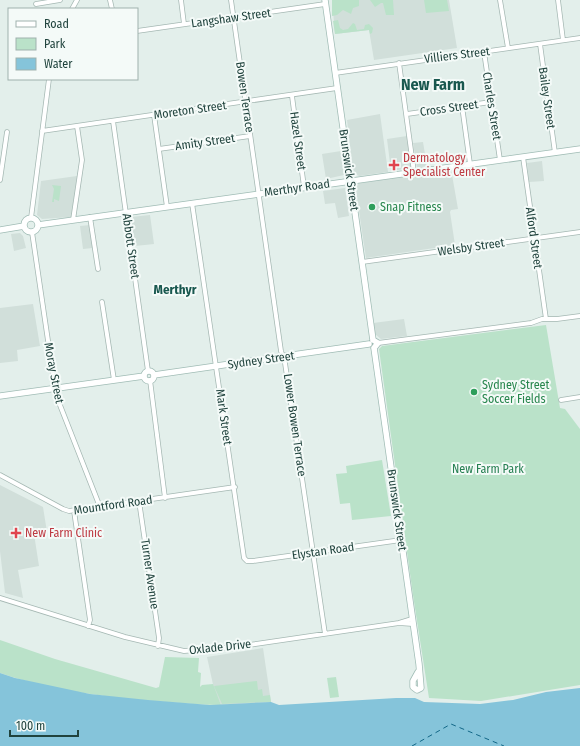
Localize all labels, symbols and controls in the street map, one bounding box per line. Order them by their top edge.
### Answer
street label: Langshaw Street [190,5,272,31]
legend [8,8,138,80]
text: Road [44,17,69,31]
text: Park [44,37,66,51]
street label: Villiers Street [423,44,491,66]
text: Water [44,57,73,71]
street label: Bowen Terrace [233,61,257,133]
street label: Bailey Street [536,66,558,130]
street label: Charles Street [480,71,504,141]
district label: New Farm [401,75,465,94]
street label: Cross Street [419,97,479,119]
street label: Moreton Street [153,98,227,122]
street label: Hazel Street [287,111,309,171]
street label: Brunswick Street [336,128,362,212]
street label: Amity Street [174,131,236,153]
place label: Dermatology Specialist Center [403,151,486,179]
marker: Dermatology Specialist Center [388,159,400,171]
street label: Merthyr Road [263,176,331,200]
place label: Snap Fitness [380,200,442,214]
marker: Snap Fitness [367,202,377,212]
street label: Alford Street [523,206,545,270]
street label: Abbott Street [120,213,143,280]
street label: Welsby Street [437,235,505,259]
district label: Merthyr [154,282,197,297]
street label: Moray Street [41,341,67,405]
street label: Sydney Street [227,348,295,372]
street label: Lower Bowen Terrace [281,373,309,477]
place label: Sydney Street Soccer Fields [482,378,550,406]
marker: Sydney Street Soccer Fields [469,387,479,397]
street label: Mark Street [213,388,235,446]
park label: New Farm Park [452,462,524,476]
street label: Brunswick Street [384,468,410,552]
street label: Mountford Road [73,493,153,517]
place label: New Farm Clinic [25,526,102,540]
marker: New Farm Clinic [10,527,22,539]
street label: Turner Avenue [138,538,162,610]
street label: Elystan Road [291,540,355,562]
street label: Oxlade Drive [188,637,252,657]
scale bar [10,712,78,738]
text: 100 m [16,719,45,733]

